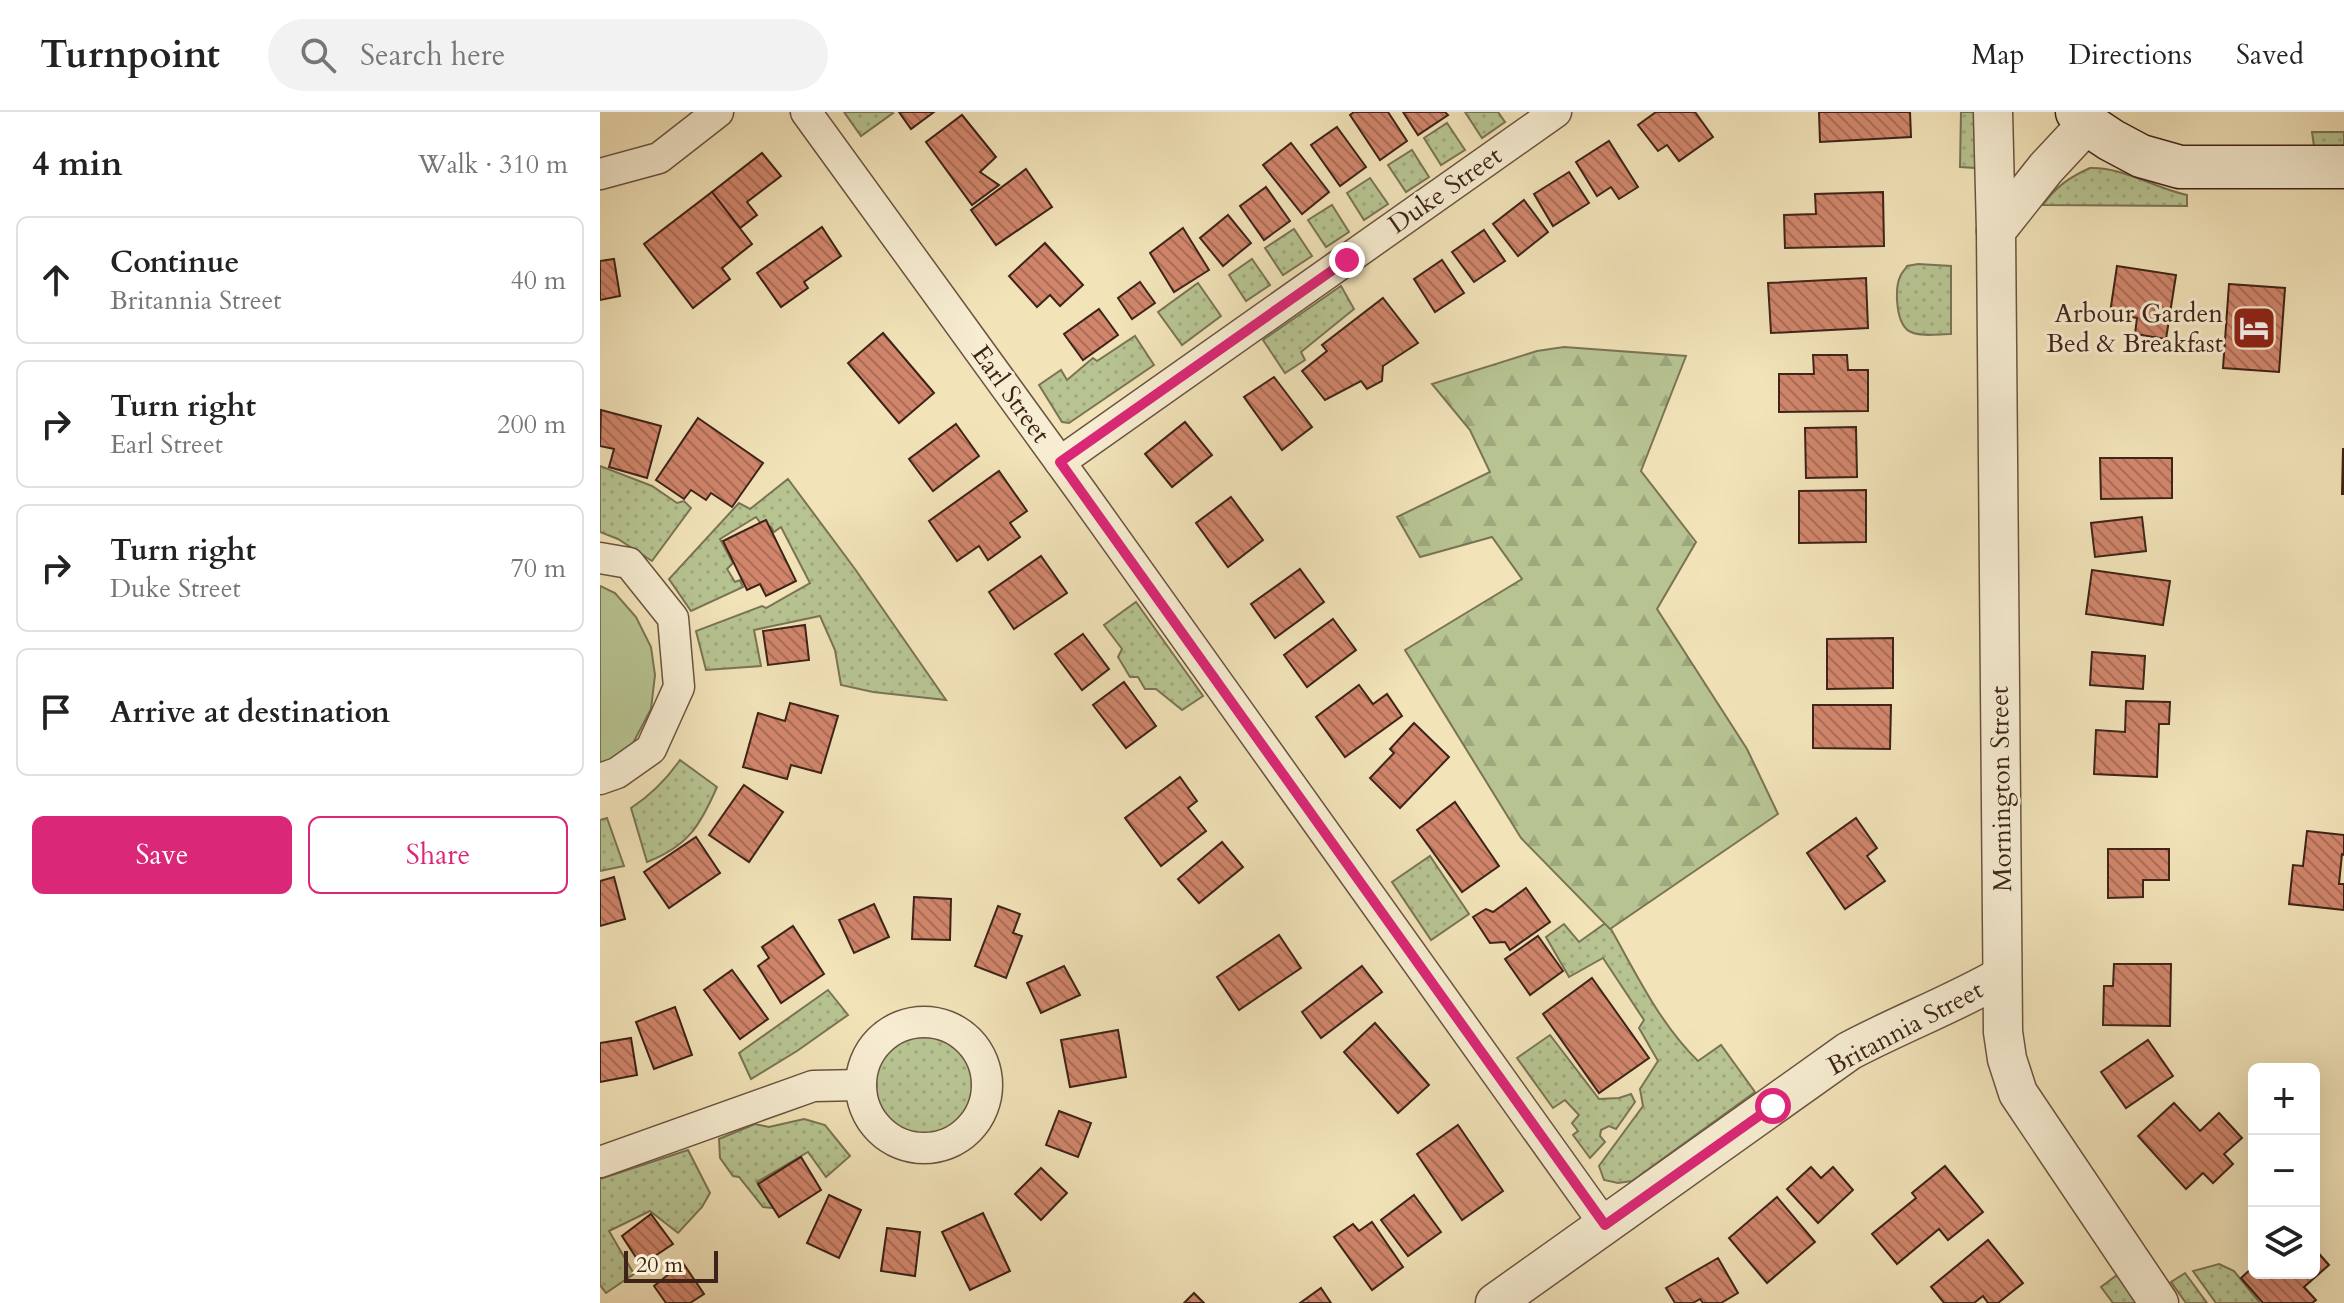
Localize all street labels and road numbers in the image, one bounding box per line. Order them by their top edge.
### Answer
street label: Duke Street [1381,138,1509,242]
street label: Earl Street [964,338,1058,450]
street label: Mornington Street [1982,686,2020,892]
street label: Britannia Street [1821,972,1989,1084]

